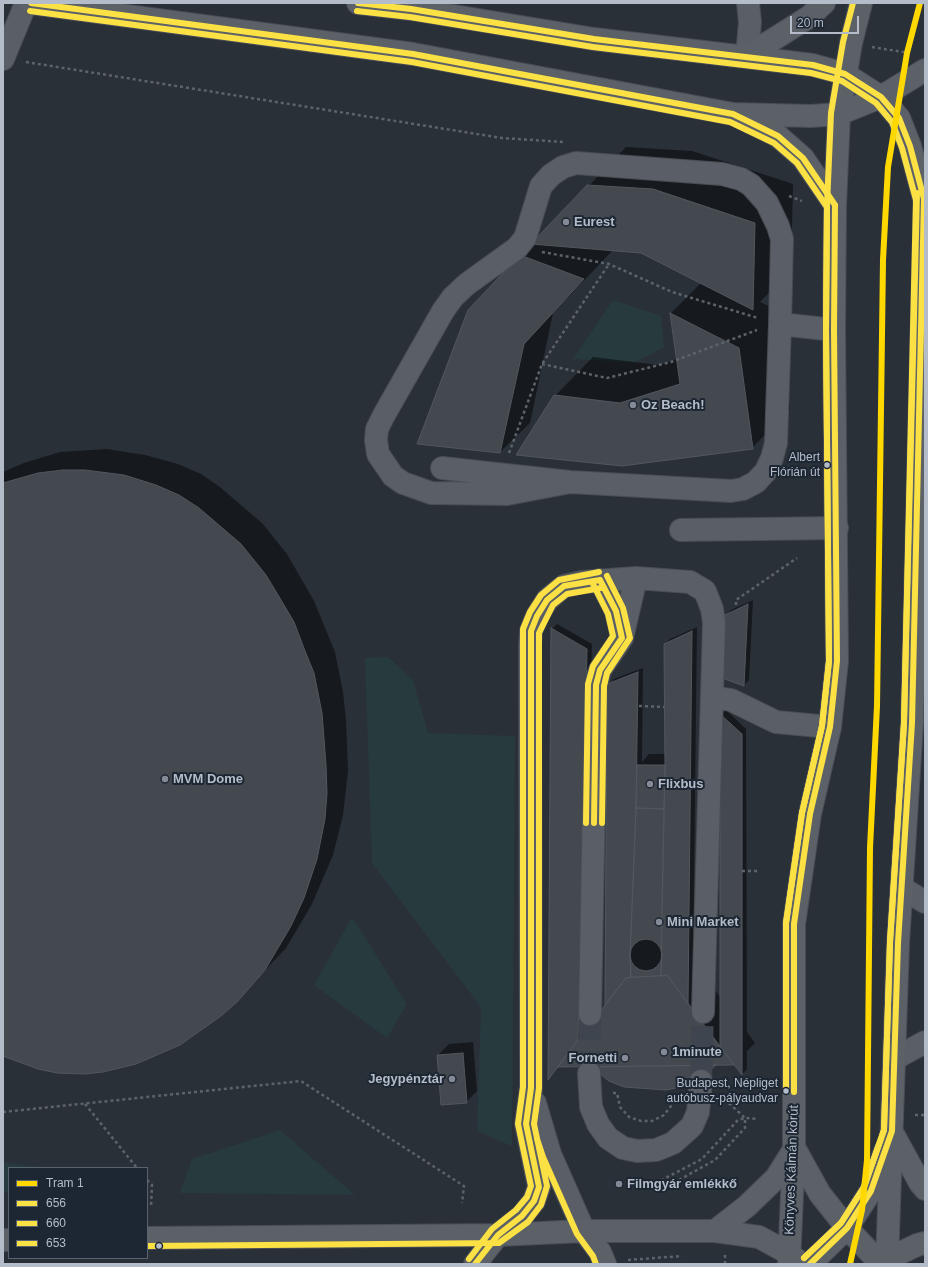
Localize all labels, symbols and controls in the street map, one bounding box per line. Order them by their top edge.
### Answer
scale bar [792,8,861,34]
text: 20 m [797,16,824,30]
place label: Eurest [574,214,614,230]
marker: Eurest [561,217,571,227]
place label: Oz Beach! [641,397,705,413]
marker: Oz Beach! [628,400,638,410]
place label: Albert Flórián út [770,451,820,479]
marker: Albert Flórián út [822,460,832,470]
place label: MVM Dome [173,771,243,787]
marker: MVM Dome [160,774,170,784]
place label: Flixbus [658,776,704,792]
marker: Flixbus [645,779,655,789]
place label: Mini Market [667,914,739,930]
marker: Mini Market [654,917,664,927]
place label: 1minute [672,1044,722,1060]
marker: 1minute [659,1047,669,1057]
place label: Fornetti [569,1050,617,1066]
marker: Fornetti [620,1053,630,1063]
place label: Jegypénztár [368,1071,444,1087]
marker: Jegypénztár [447,1074,457,1084]
place label: Budapest, Népliget autóbusz-pályaudvar [667,1077,778,1105]
marker: Budapest, Népliget autóbusz-pályaudvar [781,1086,791,1096]
street label: Könyves Kálmán körút [782,1105,802,1235]
legend [8,1167,148,1259]
text: Tram 1 [46,1176,84,1190]
place label: Filmgyár emlékkő [627,1176,737,1192]
marker: Filmgyár emlékkő [614,1179,624,1189]
text: 656 [46,1196,66,1210]
text: 660 [46,1216,66,1230]
text: 653 [46,1236,66,1250]
unlabelled marker [154,1241,164,1251]

